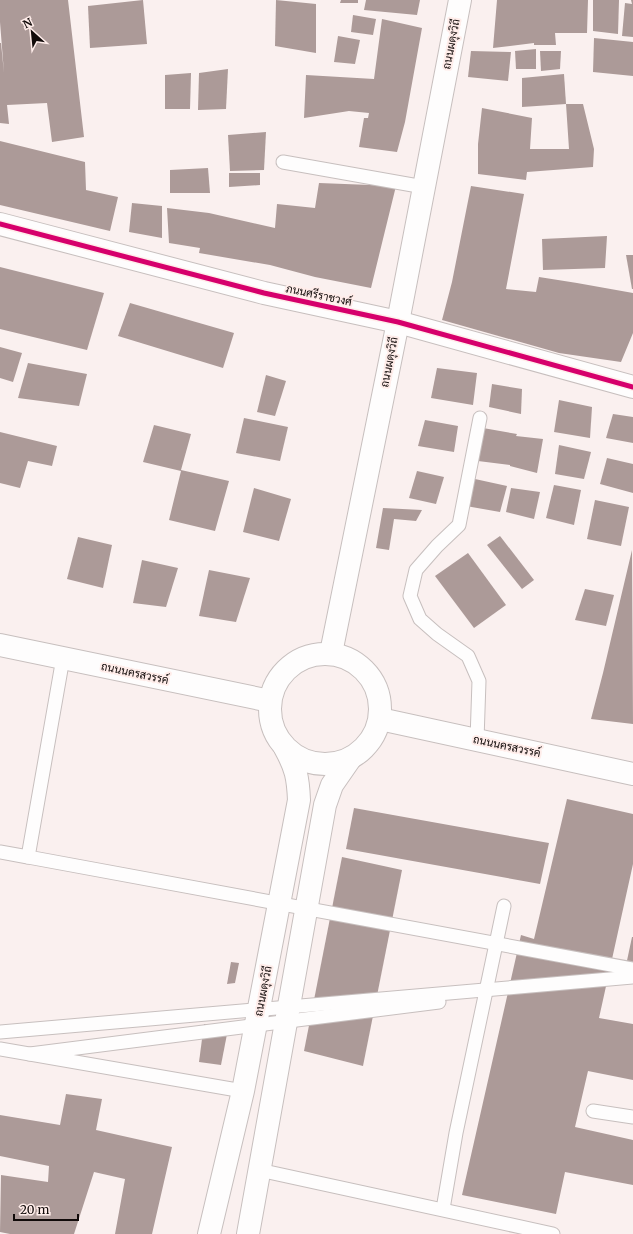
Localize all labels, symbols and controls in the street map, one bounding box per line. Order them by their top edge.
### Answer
north arrow [12,12,52,52]
text: N [20,15,35,31]
street label: ถนนผดุงวิถี [438,18,465,71]
street label: ภนนศรีราชวงศ์ [285,280,354,309]
street label: ถนนผดุงวิถี [376,336,403,389]
street label: ถนนนครสวรรค์ [100,658,170,687]
street label: ถนนนครสวรรค์ [472,731,542,760]
street label: ถนนผดุงวิถี [250,965,277,1018]
scale bar [14,1196,78,1222]
text: 20 m [20,1202,49,1217]

